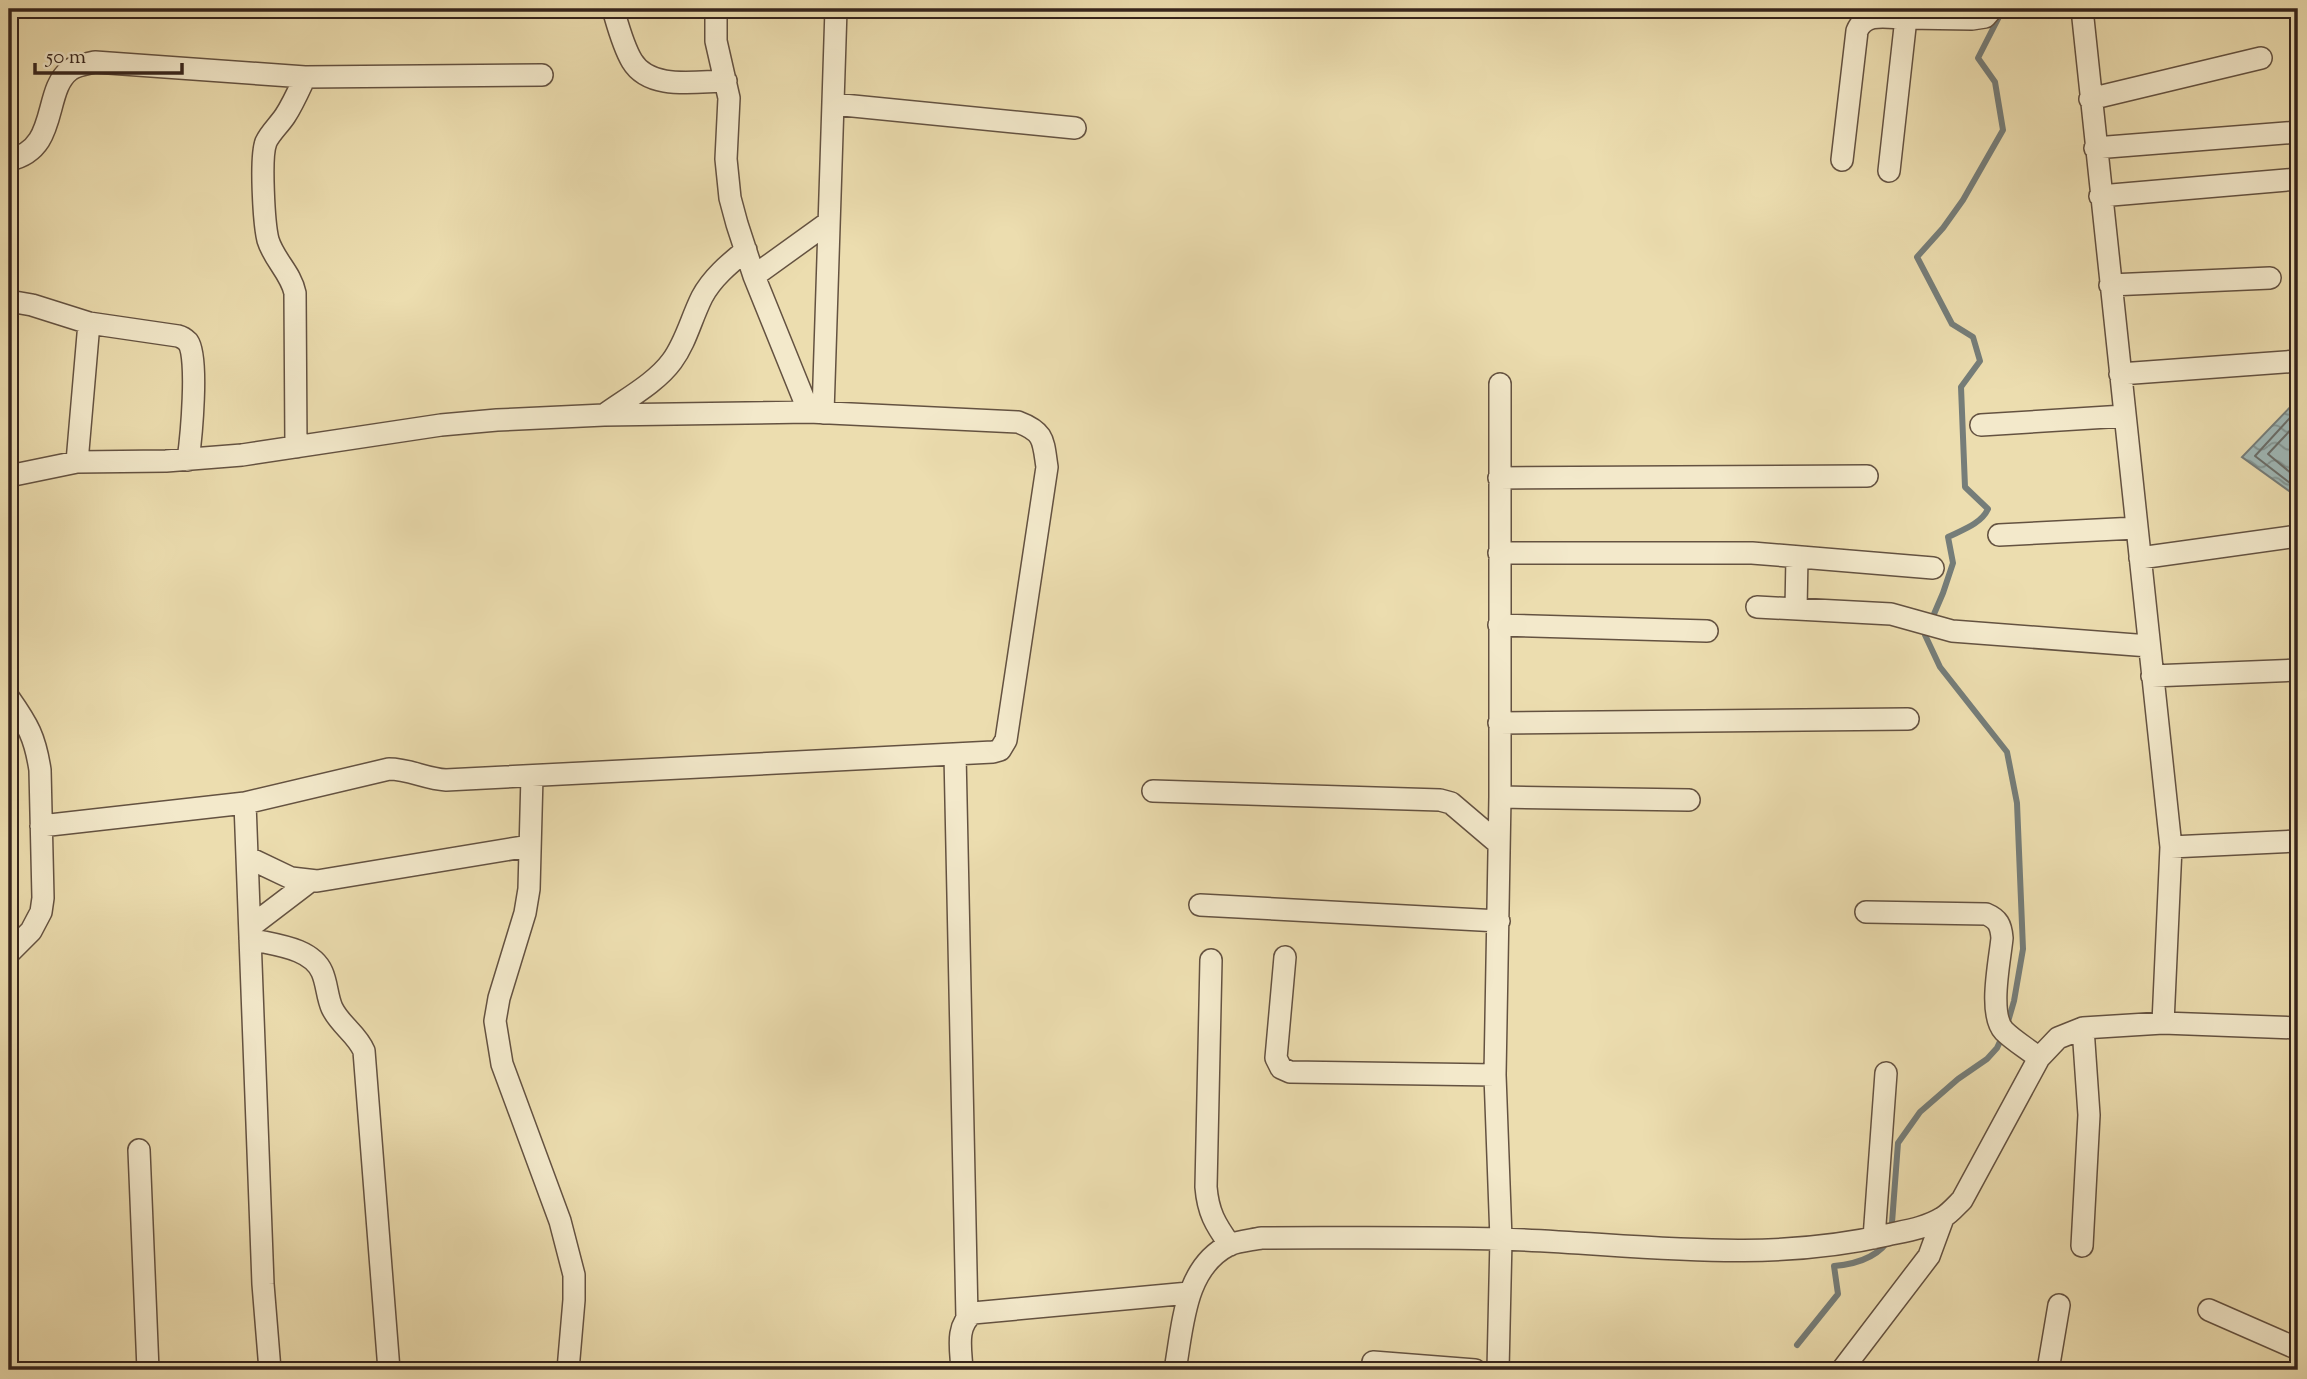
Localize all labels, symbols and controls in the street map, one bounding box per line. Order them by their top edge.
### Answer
scale bar [35,32,182,76]
text: 50 m [45,43,86,73]

